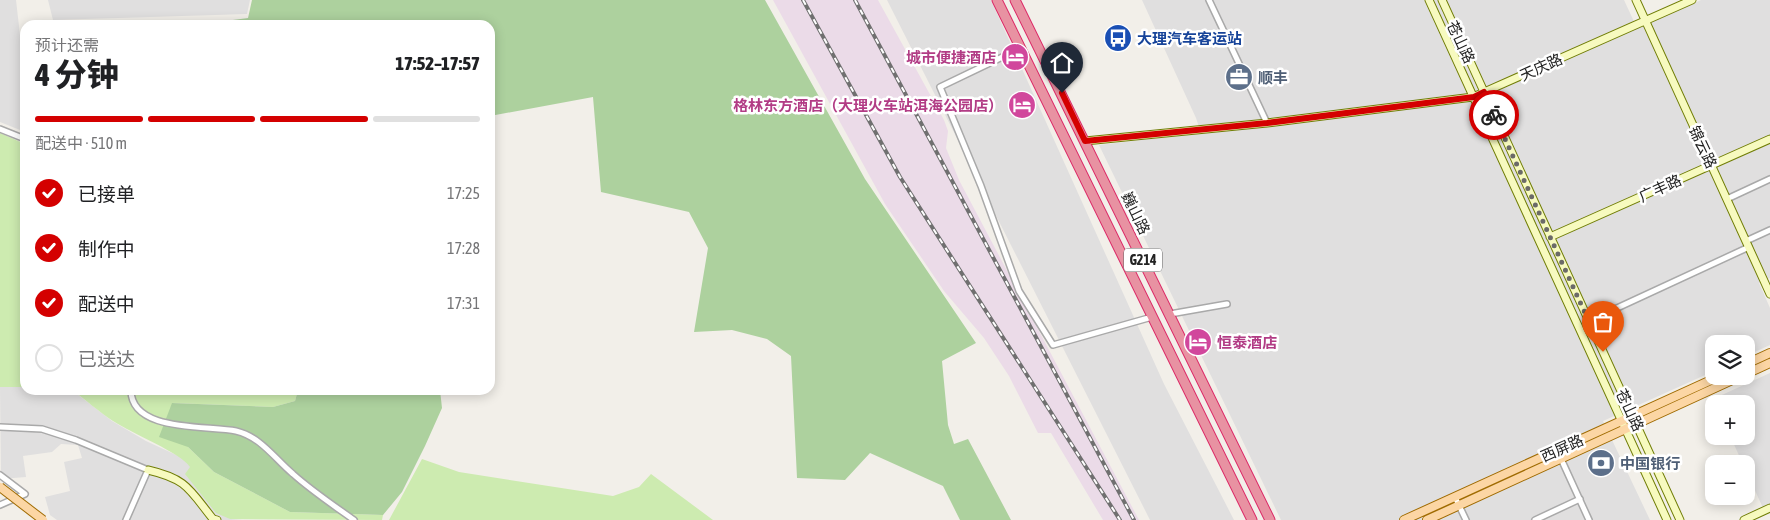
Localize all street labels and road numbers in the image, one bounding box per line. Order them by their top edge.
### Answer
street label: 苍山路 [1444,18,1478,66]
street label: 天庆路 [1517,50,1565,84]
street label: 锦云路 [1686,123,1720,171]
street label: 广丰路 [1636,171,1684,205]
street label: 巍山路 [1118,189,1154,237]
road number: G214 [1124,248,1162,272]
street label: 苍山路 [1613,386,1647,434]
street label: 西屏路 [1538,431,1586,465]

